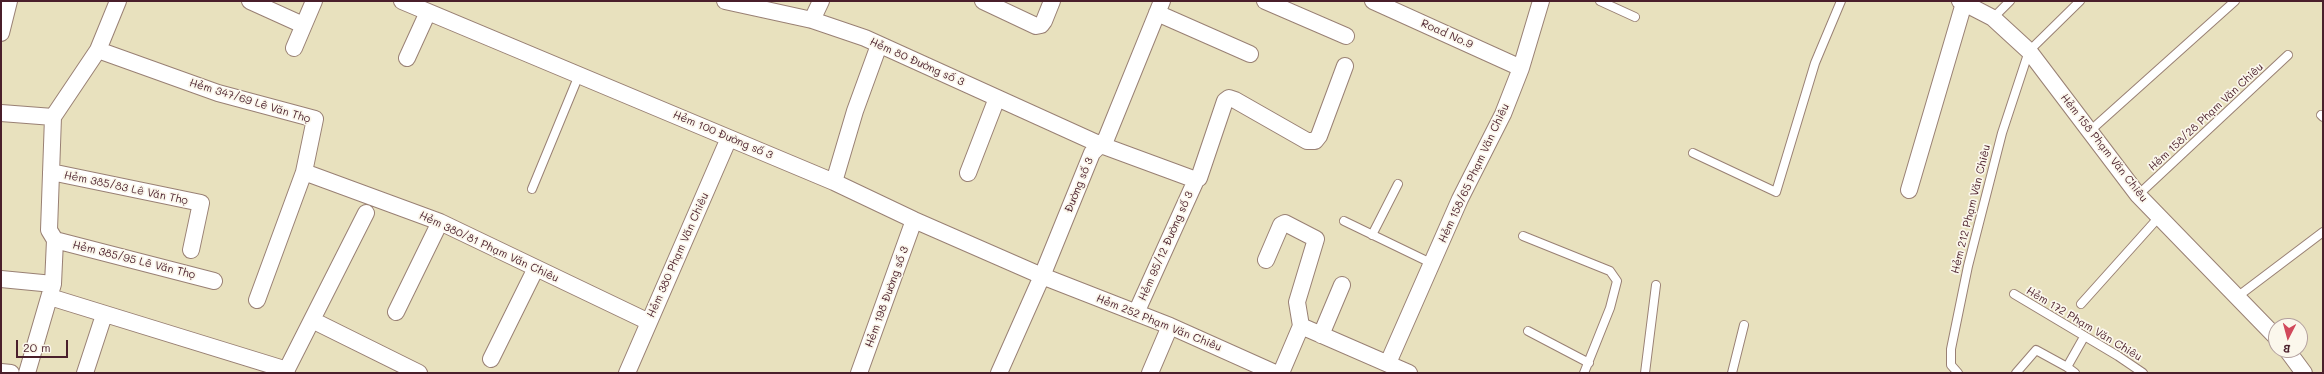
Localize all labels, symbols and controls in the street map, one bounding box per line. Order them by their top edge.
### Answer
street label: Road No.9 [1419,17,1475,51]
street label: Hẻm 80 Đường số 3 [868,35,966,89]
street label: Hẻm 158/28 Phạm Văn Chiêu [2146,60,2266,174]
street label: Hẻm 347/69 Lê Văn Thọ [188,76,312,126]
street label: Hẻm 158 Phạm Văn Chiêu [2058,91,2150,205]
street label: Hẻm 158/65 Phạm Văn Chiêu [1436,101,1512,245]
street label: Hẻm 100 Đường số 3 [671,108,775,162]
street label: Hẻm 212 Phạm Văn Chiêu [1949,143,1993,275]
street label: Đường số 3 [1062,156,1096,214]
street label: Hẻm 385/83 Lê Văn Thọ [63,168,189,208]
street label: Hẻm 95/12 Đường số 3 [1136,189,1196,303]
street label: Hẻm 380 Phạm Văn Chiêu [644,191,712,319]
street label: Hẻm 380/81 Phạm Văn Chiêu [417,209,561,285]
street label: Hẻm 385/95 Lê Văn Thọ [71,238,197,282]
street label: Hẻm 198 Đường số 3 [863,245,911,349]
street label: Hẻm 172 Phạm Văn Chiêu [2024,284,2144,364]
street label: Hẻm 252 Phạm Văn Chiêu [1094,292,1224,354]
north arrow [2268,318,2308,358]
scale bar [18,332,70,358]
text: 20 m [23,339,51,355]
text: B [2282,342,2291,357]

